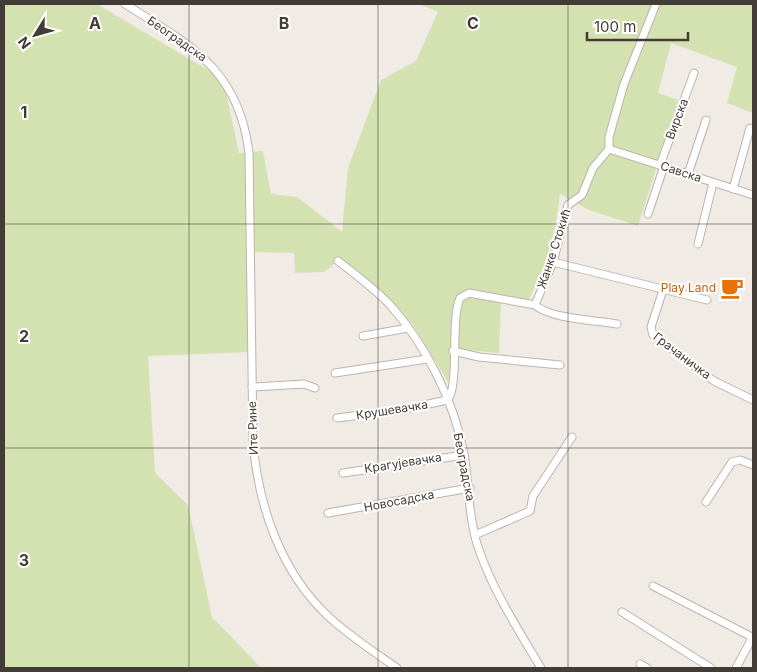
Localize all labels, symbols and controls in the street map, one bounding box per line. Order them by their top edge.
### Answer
north arrow [10,10,60,60]
scale bar [587,10,688,42]
text: A [89,13,101,33]
street label: Београдска [145,13,210,65]
text: B [279,13,289,33]
text: C [467,13,479,33]
text: 100 m [594,17,636,36]
text: N [14,34,34,53]
street label: Вирска [662,96,691,141]
text: 1 [21,102,27,122]
street label: Савска [659,158,704,185]
street label: Жанке Стокић [534,207,574,291]
cafe icon: Play Land [719,275,745,301]
place label: Play Land [661,280,716,295]
text: 2 [19,326,29,346]
street label: Грачаничка [650,329,714,382]
street label: Крушевачка [355,396,429,423]
street label: Ите Рине [244,401,261,455]
street label: Београдска [451,432,478,502]
street label: Крагујевачка [363,449,443,476]
street label: Новосадска [362,486,435,515]
text: 3 [19,550,29,570]

